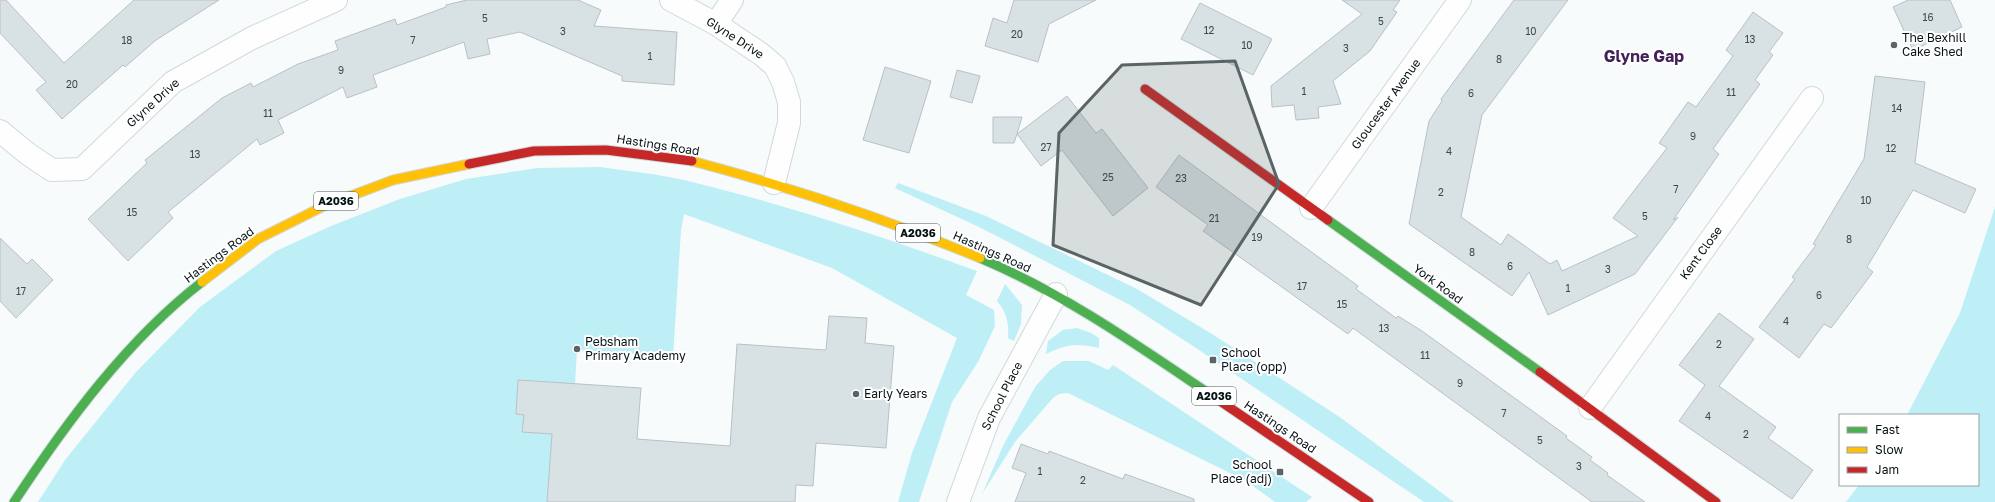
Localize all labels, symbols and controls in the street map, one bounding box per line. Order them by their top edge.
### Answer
house number: 16 [1923,11,1933,23]
house number: 5 [482,12,488,24]
street label: Glyne Drive [704,13,767,62]
house number: 5 [1378,15,1384,27]
house number: 12 [1204,24,1215,36]
house number: 3 [560,25,566,37]
house number: 10 [1525,25,1537,37]
house number: 20 [1011,28,1023,40]
place label: The Bexhill Cake Shed [1902,30,1967,59]
house number: 13 [1745,33,1755,45]
house number: 18 [122,34,132,46]
house number: 7 [410,34,416,46]
house number: 10 [1241,39,1253,51]
marker: The Bexhill Cake Shed [1889,40,1899,50]
house number: 3 [1343,42,1349,54]
district label: Glyne Gap [1604,46,1684,66]
house number: 1 [648,50,653,62]
house number: 8 [1496,53,1502,65]
street label: Gloucester Avenue [1348,55,1424,152]
house number: 9 [338,64,344,76]
street label: Glyne Drive [123,75,182,130]
house number: 20 [66,78,78,90]
house number: 1 [1302,85,1307,97]
house number: 11 [1726,86,1736,98]
house number: 6 [1468,87,1474,99]
house number: 14 [1892,102,1902,114]
house number: 11 [263,107,273,119]
house number: 9 [1690,130,1696,142]
street label: Hastings Road [616,131,701,158]
house number: 27 [1040,141,1052,153]
house number: 12 [1886,142,1897,154]
house number: 4 [1446,145,1452,157]
house number: 13 [190,148,200,160]
house number: 25 [1102,171,1114,183]
house number: 23 [1175,172,1187,184]
house number: 7 [1673,183,1679,195]
house number: 2 [1438,186,1444,198]
road number: A2036 [314,192,358,210]
house number: 10 [1860,194,1872,206]
house number: 15 [127,206,138,218]
house number: 5 [1642,210,1648,222]
house number: 21 [1209,212,1219,224]
street label: Hastings Road [181,223,257,286]
street label: Kent Close [1676,223,1725,282]
road number: A2036 [896,224,940,242]
street label: Hastings Road [951,228,1034,275]
house number: 19 [1252,231,1262,243]
house number: 8 [1846,233,1852,245]
house number: 8 [1469,246,1475,258]
house number: 6 [1507,260,1513,272]
street label: York Road [1411,261,1466,307]
house number: 3 [1605,263,1611,275]
house number: 17 [1297,280,1307,292]
house number: 1 [1566,282,1571,294]
house number: 17 [16,285,26,297]
house number: 6 [1816,289,1822,301]
house number: 15 [1337,298,1348,310]
house number: 4 [1783,315,1789,327]
house number: 13 [1379,322,1389,334]
place label: Pebsham Primary Academy [585,334,686,363]
house number: 2 [1716,338,1722,350]
marker: Pebsham Primary Academy [572,344,582,354]
place label: School Place (opp) [1221,345,1287,374]
house number: 11 [1420,349,1430,361]
marker: School Place (opp) [1208,355,1218,365]
street label: School Place [978,359,1025,433]
house number: 9 [1457,377,1463,389]
place label: Early Years [864,386,927,401]
road number: A2036 [1192,387,1236,405]
marker: Early Years [851,389,861,399]
street label: Hastings Road [1241,397,1319,456]
house number: 7 [1501,407,1507,419]
house number: 4 [1705,410,1711,422]
legend [1839,414,1979,486]
text: Fast [1875,422,1900,437]
house number: 2 [1743,428,1749,440]
house number: 5 [1537,434,1543,446]
text: Slow [1875,442,1903,457]
place label: School Place (adj) [1211,457,1272,486]
house number: 3 [1576,460,1582,472]
text: Jam [1875,462,1899,477]
house number: 1 [1038,465,1043,477]
marker: School Place (adj) [1275,467,1285,477]
house number: 2 [1080,474,1086,486]

